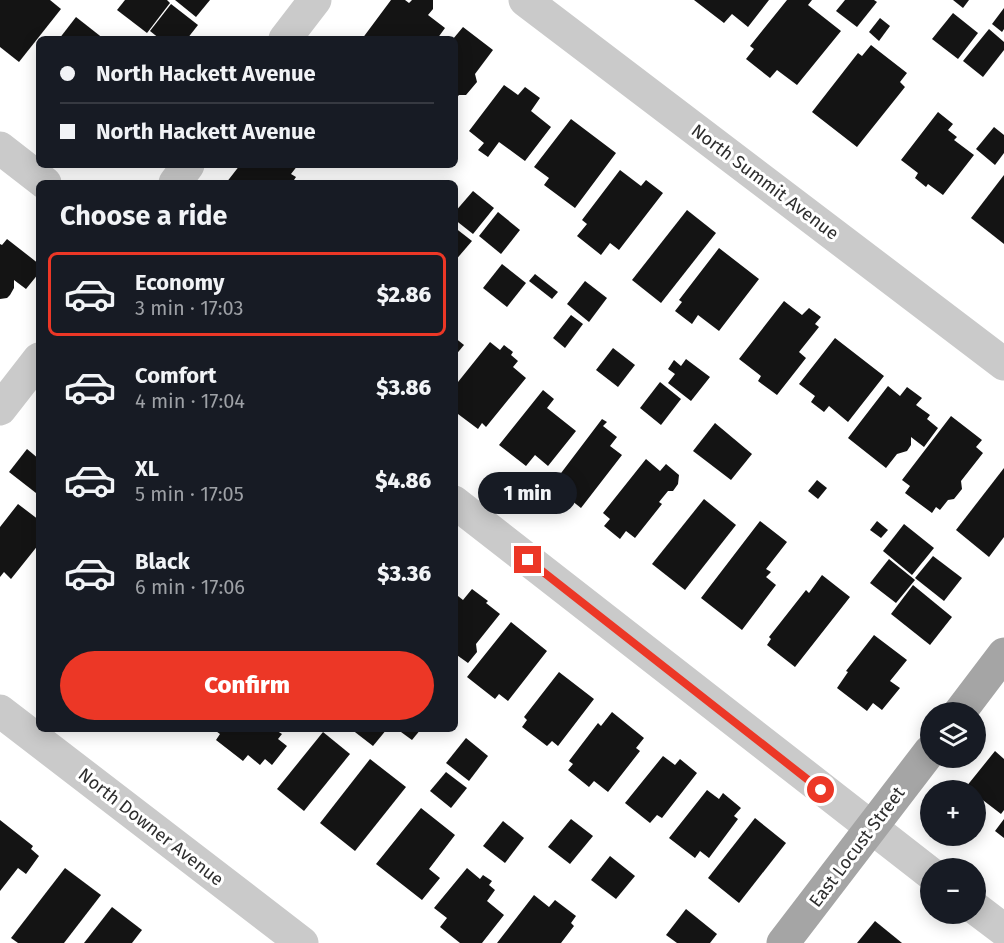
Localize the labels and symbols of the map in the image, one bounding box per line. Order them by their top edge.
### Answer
street label: North Summit Avenue [687,119,843,245]
callout: 1 min [478,473,578,515]
route end [514,546,541,573]
street label: North Downer Avenue [74,763,228,891]
route start [807,776,834,803]
street label: East Locust Street [805,782,910,912]

